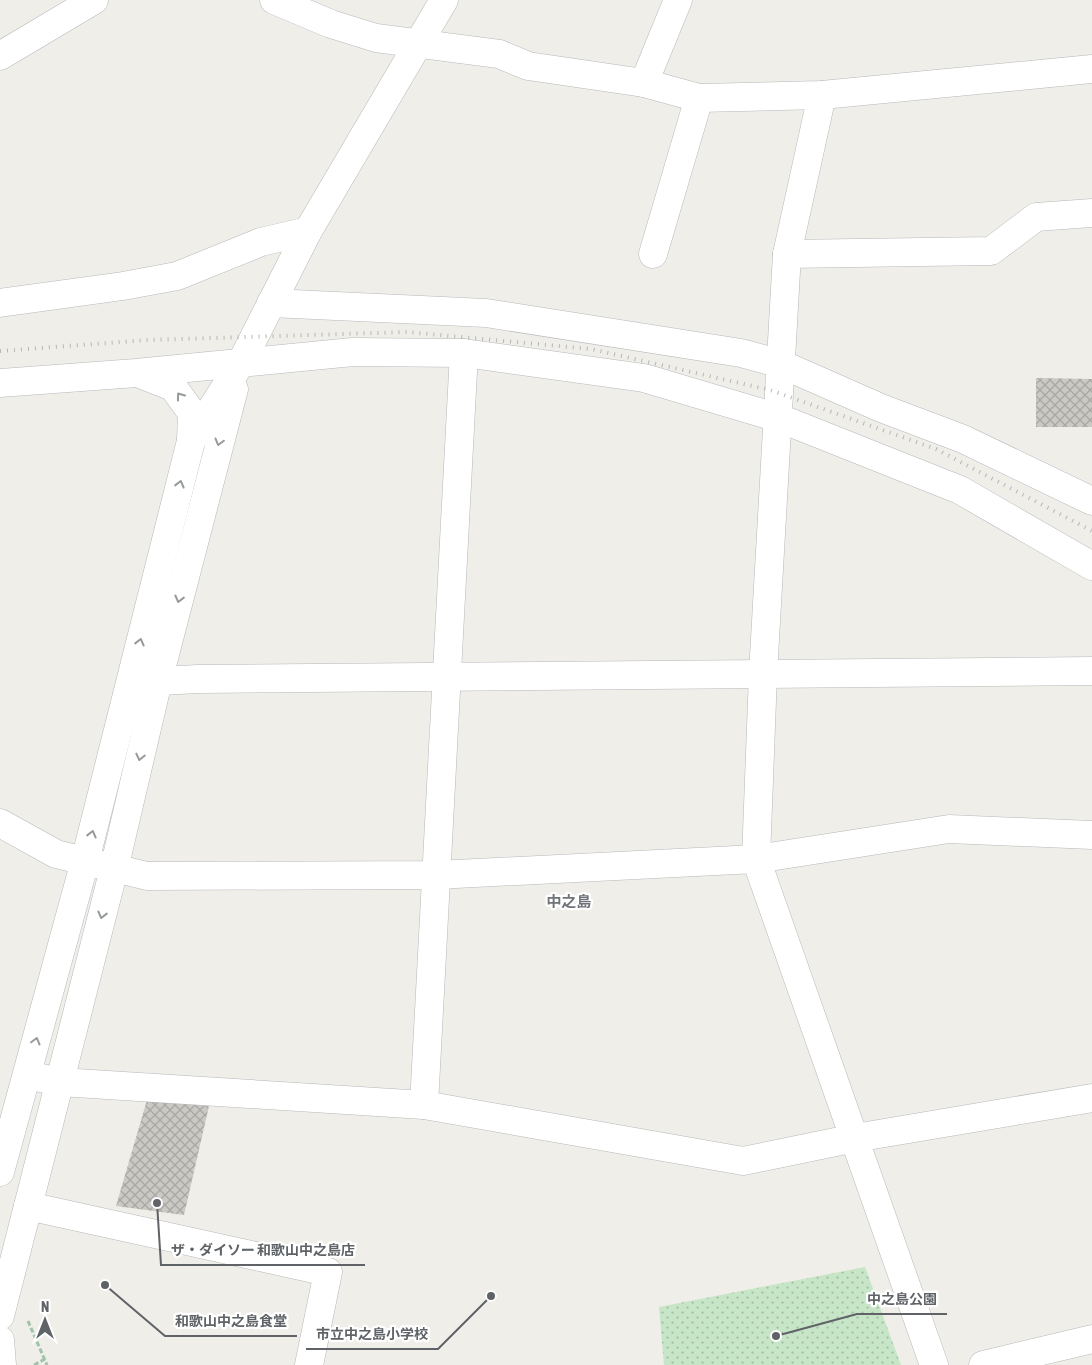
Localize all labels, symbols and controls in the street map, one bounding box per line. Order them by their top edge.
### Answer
one-way arrow [178,393,186,402]
one-way arrow [215,437,225,445]
one-way arrow [174,480,185,489]
one-way arrow [174,595,185,604]
one-way arrow [134,637,145,646]
one-way arrow [135,753,146,762]
one-way arrow [86,829,97,838]
district label: 中之島 [546,893,592,910]
one-way arrow [97,911,108,920]
one-way arrow [30,1037,41,1045]
callout: ザ・ダイソー 和歌山中之島店 [161,1236,365,1265]
text: ザ・ダイソー 和歌山中之島店 [171,1242,355,1258]
callout: 中之島公園 [857,1285,947,1314]
text: 中之島公園 [867,1291,937,1307]
north arrow [20,1295,70,1345]
text: N [41,1299,49,1315]
callout: 和歌山中之島食堂 [165,1307,297,1336]
text: 和歌山中之島食堂 [175,1313,287,1329]
callout: 市立中之島小学校 [306,1320,438,1349]
text: 市立中之島小学校 [316,1326,428,1342]

